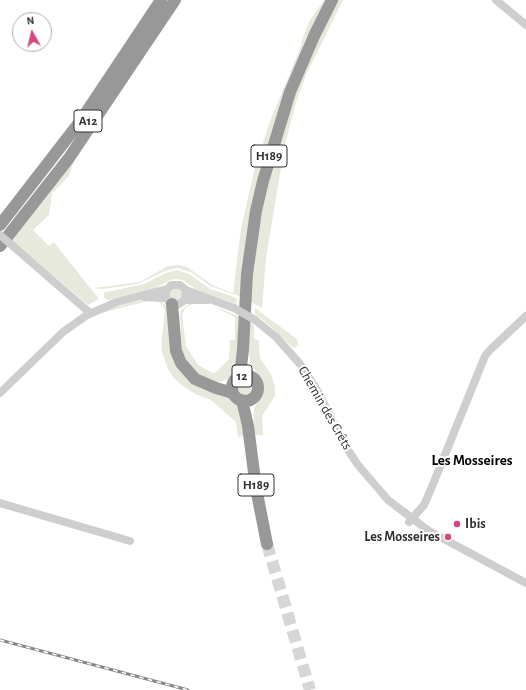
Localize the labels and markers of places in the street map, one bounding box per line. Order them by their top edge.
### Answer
place label: Ibis [465,516,486,532]
marker: Ibis [452,519,462,529]
place label: Les Mosseires [364,529,440,545]
marker: Les Mosseires [443,532,453,542]

